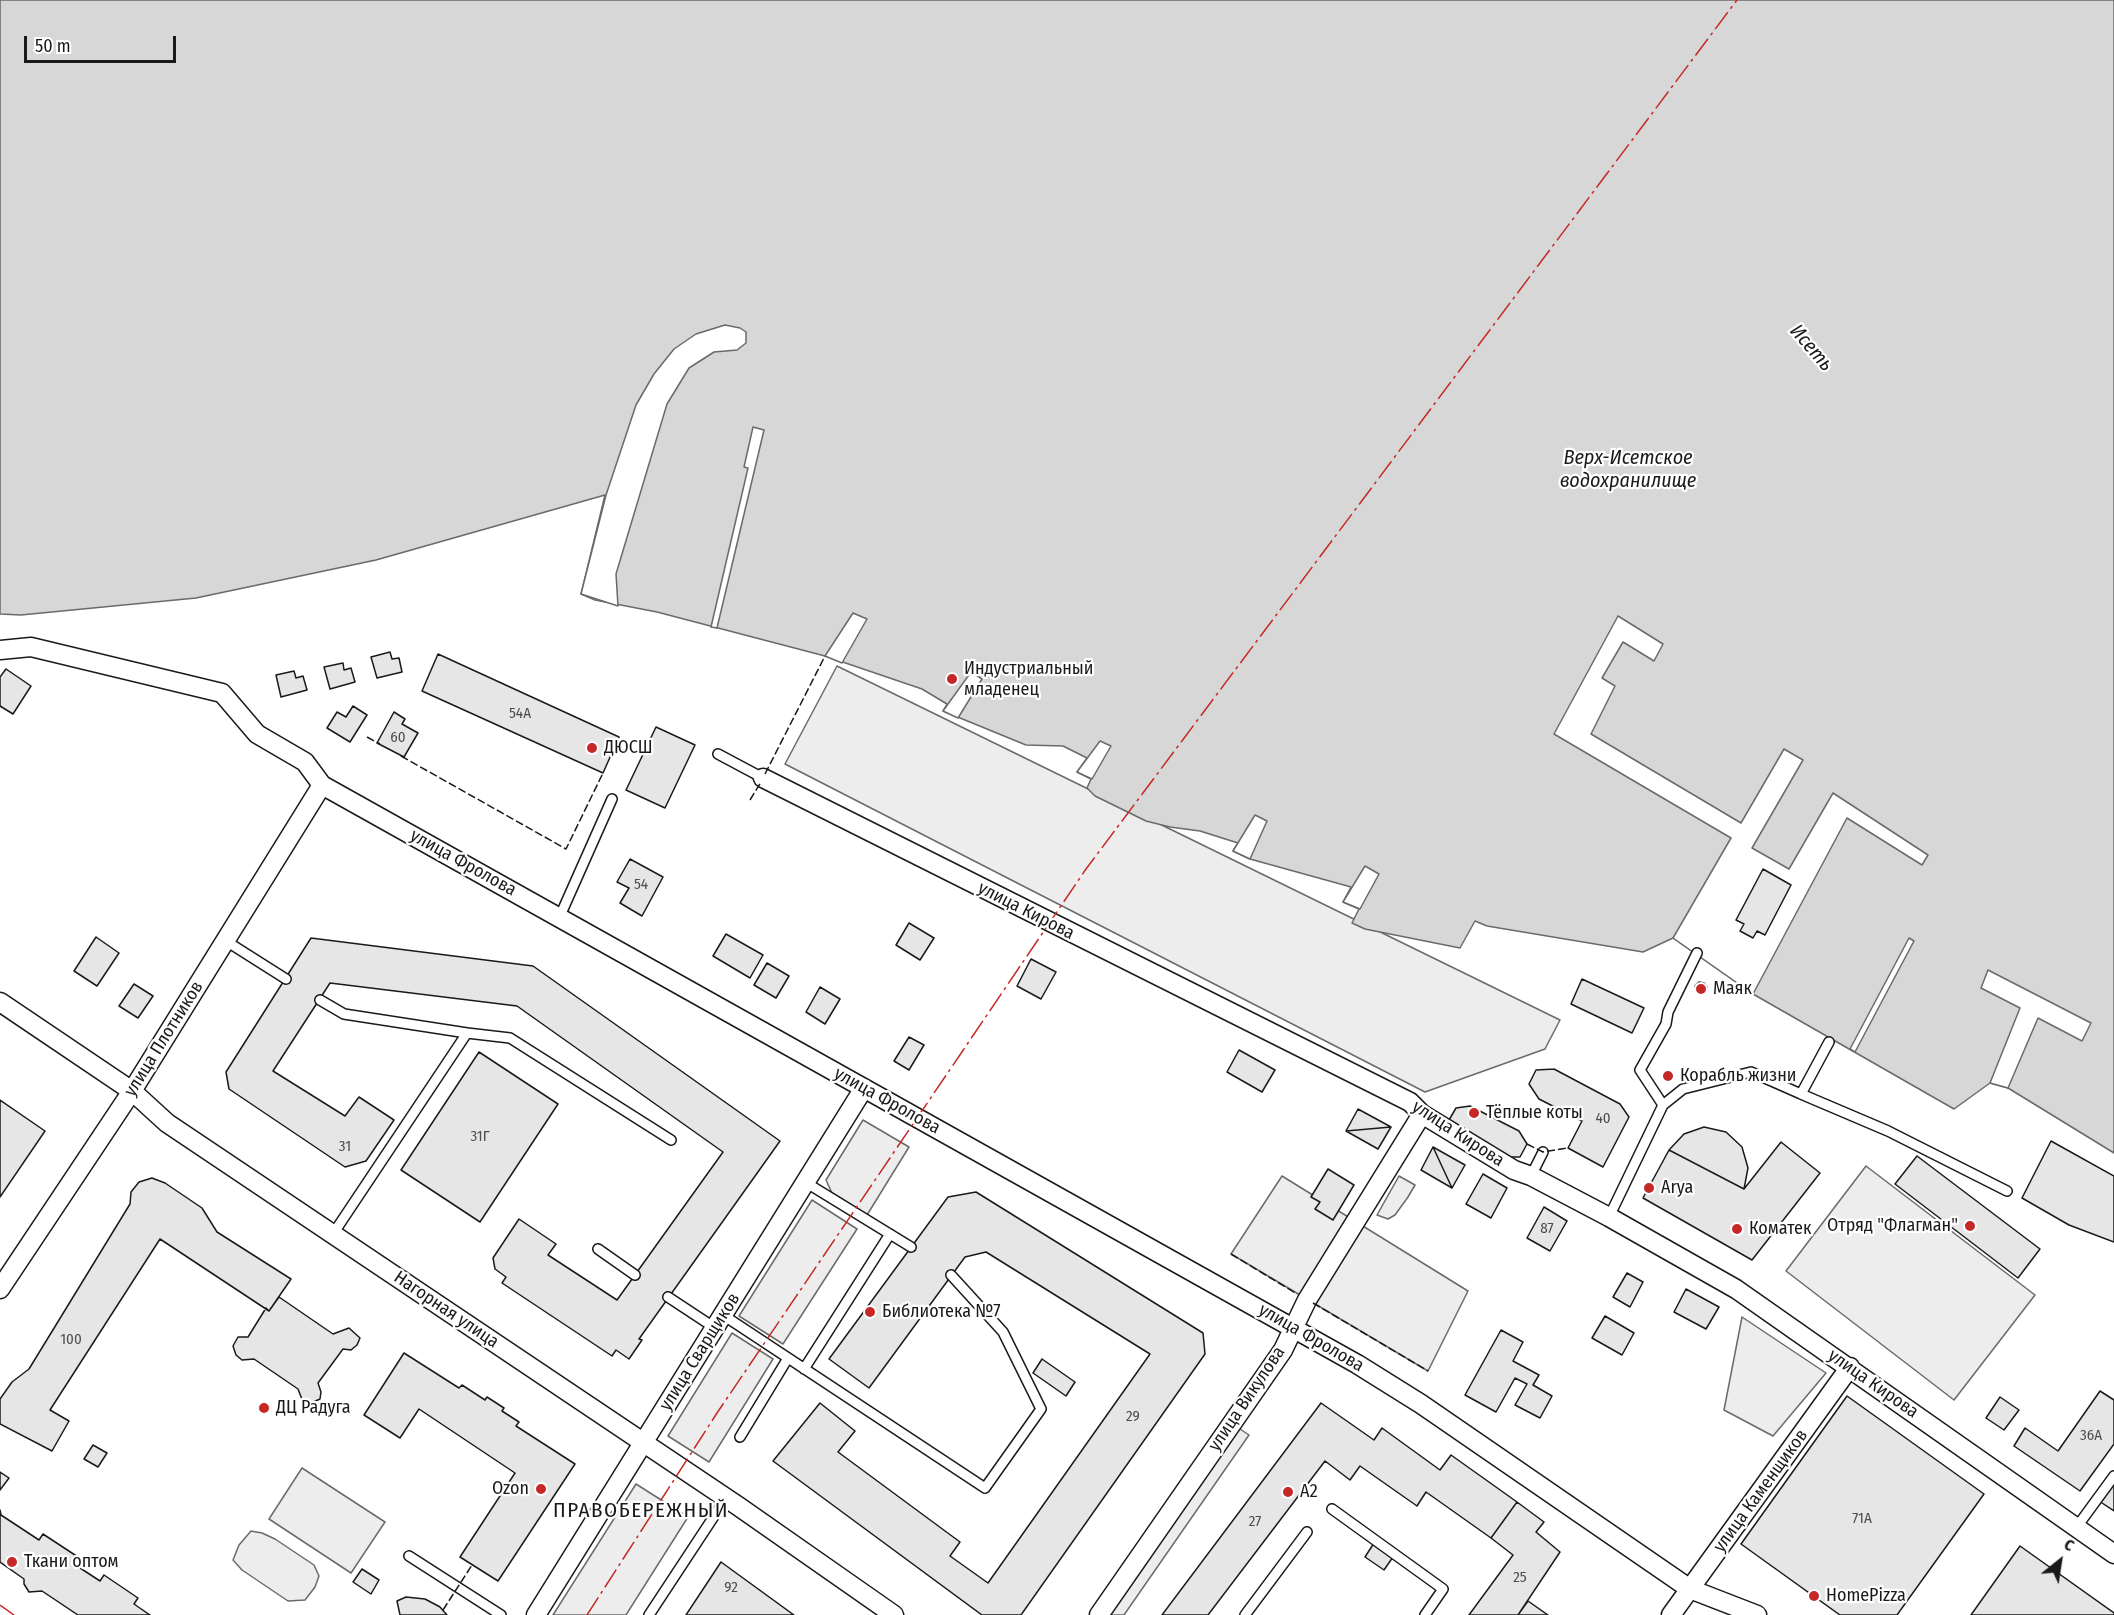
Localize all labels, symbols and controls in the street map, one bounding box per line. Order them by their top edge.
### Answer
scale bar [27,24,178,62]
text: 50 m [35,35,71,57]
water label: Исеть [1784,320,1838,376]
water label: Верх-Исетское водохранилище [1560,446,1696,493]
place label: Индустриальный младенец [964,658,1093,700]
marker: Индустриальный младенец [945,672,959,686]
house number: 54А [509,705,531,723]
house number: 60 [390,729,406,747]
place label: ДЮСШ [604,737,653,759]
marker: ДЮСШ [585,741,599,755]
street label: улица Фролова [406,825,520,901]
house number: 54 [634,876,648,894]
street label: улица Кирова [974,877,1078,945]
street label: улица Плотников [120,977,208,1101]
place label: Маяк [1713,978,1752,1000]
marker: Маяк [1694,982,1708,996]
street label: улица Фролова [830,1063,944,1139]
place label: Корабль жизни [1680,1065,1796,1087]
marker: Корабль жизни [1661,1069,1675,1083]
street label: улица Кирова [1408,1096,1508,1172]
place label: Тёплые коты [1486,1102,1583,1124]
marker: Тёплые коты [1467,1106,1481,1120]
house number: 40 [1595,1110,1611,1128]
house number: 31Г [470,1128,490,1146]
house number: 31 [339,1138,351,1156]
place label: Arya [1661,1177,1693,1199]
marker: Arya [1642,1181,1656,1195]
place label: Отряд "Флагман" [1827,1215,1958,1237]
place label: Коматек [1749,1218,1811,1240]
marker: Отряд "Флагман" [1963,1219,1977,1233]
house number: 87 [1540,1220,1554,1238]
marker: Коматек [1730,1222,1744,1236]
street label: Нагорная улица [389,1267,503,1353]
street label: улица Сварщиков [655,1289,745,1415]
street label: улица Фролова [1255,1299,1367,1377]
place label: Библиотека №7 [882,1301,1000,1323]
marker: Библиотека №7 [863,1305,877,1319]
house number: 100 [60,1331,82,1349]
street label: улица Викулова [1204,1343,1290,1455]
street label: улица Кирова [1824,1345,1922,1423]
place label: ДЦ Радуга [276,1397,351,1419]
marker: ДЦ Радуга [257,1401,271,1415]
house number: 29 [1126,1408,1140,1426]
street label: улица Каменщиков [1709,1425,1813,1557]
house number: 36А [2080,1427,2102,1445]
place label: Ozon [492,1478,529,1500]
place label: А2 [1300,1481,1318,1503]
marker: Ozon [534,1482,548,1496]
marker: А2 [1281,1485,1295,1499]
district label: ПРАВОБЕРЕЖНЫЙ [553,1498,729,1524]
house number: 71А [1852,1510,1872,1528]
house number: 27 [1249,1513,1261,1531]
north arrow [2030,1531,2090,1591]
text: С [2061,1535,2078,1555]
place label: Ткани оптом [24,1551,119,1573]
marker: Ткани оптом [5,1555,19,1569]
house number: 25 [1513,1569,1527,1587]
house number: 92 [724,1579,738,1597]
place label: HomePizza [1826,1585,1906,1607]
marker: HomePizza [1807,1589,1821,1603]

